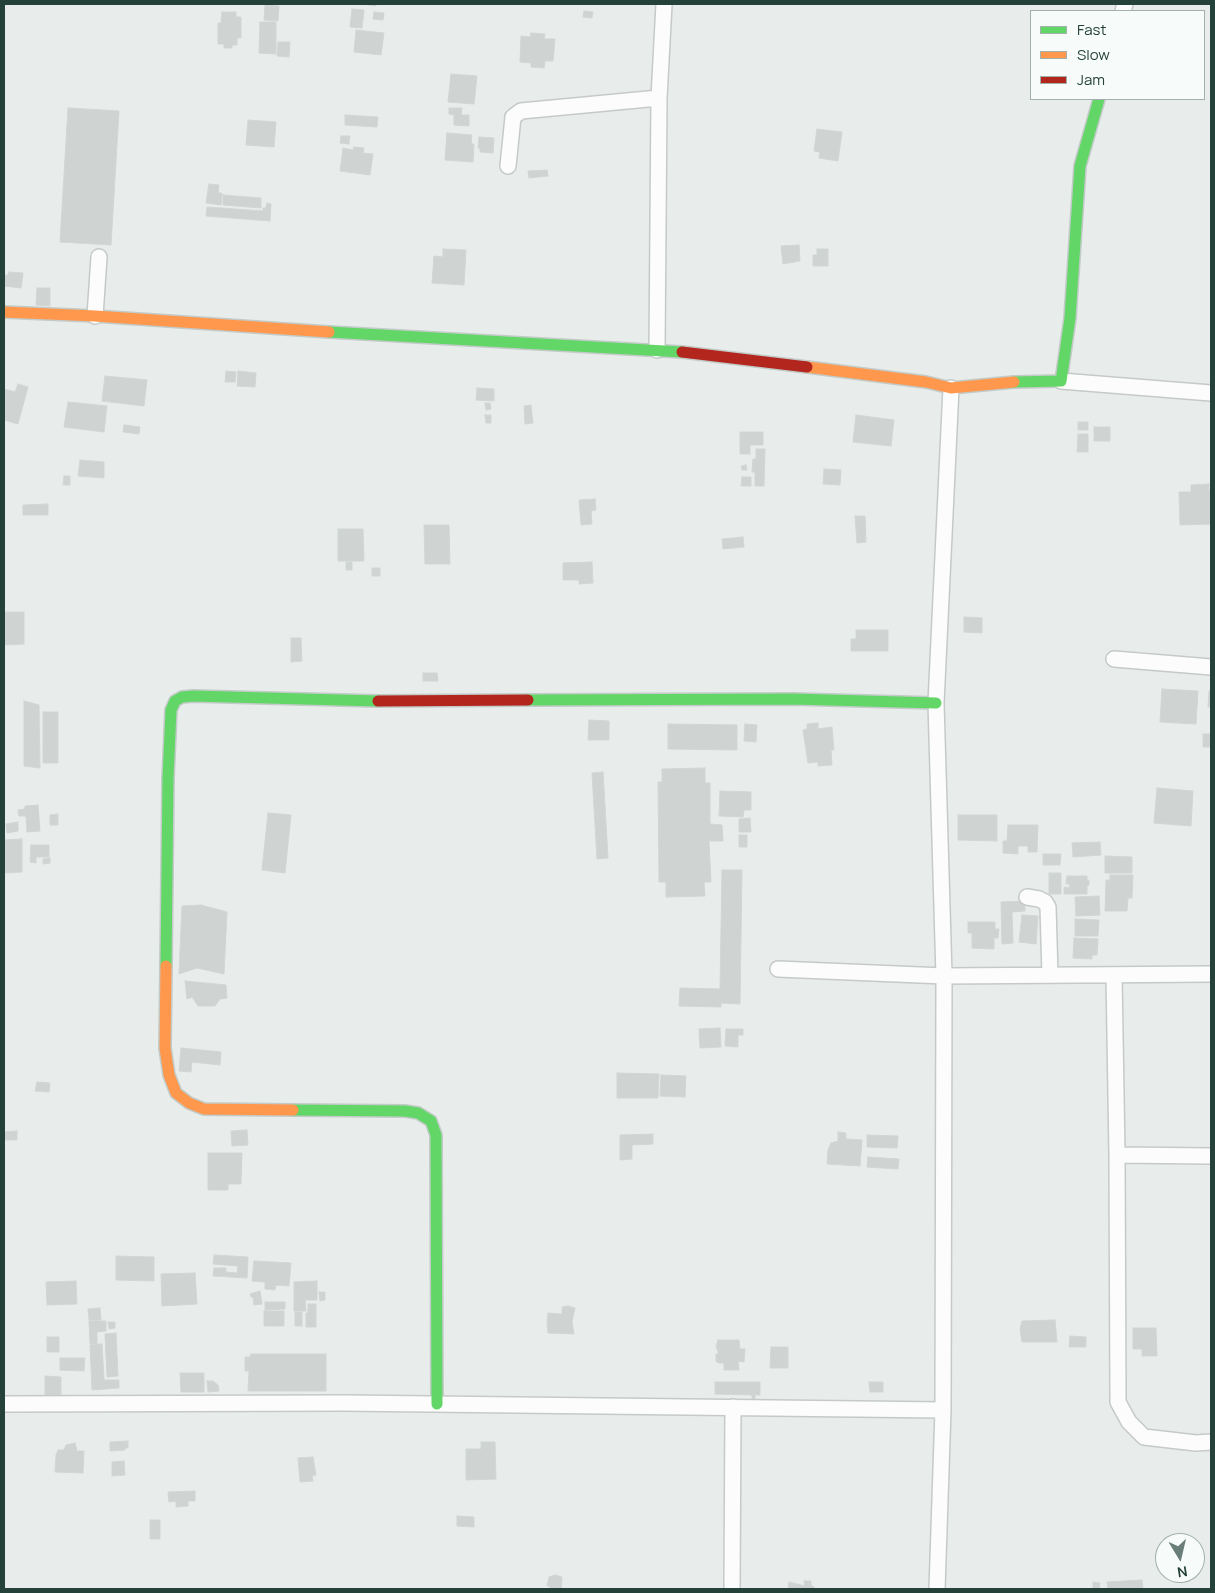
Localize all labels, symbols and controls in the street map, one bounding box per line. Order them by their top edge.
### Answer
legend [1030,10,1205,100]
text: Fast [1077,19,1106,40]
text: Slow [1077,44,1110,65]
text: Jam [1077,69,1105,90]
north arrow [1155,1533,1205,1583]
text: N [1176,1562,1189,1582]

